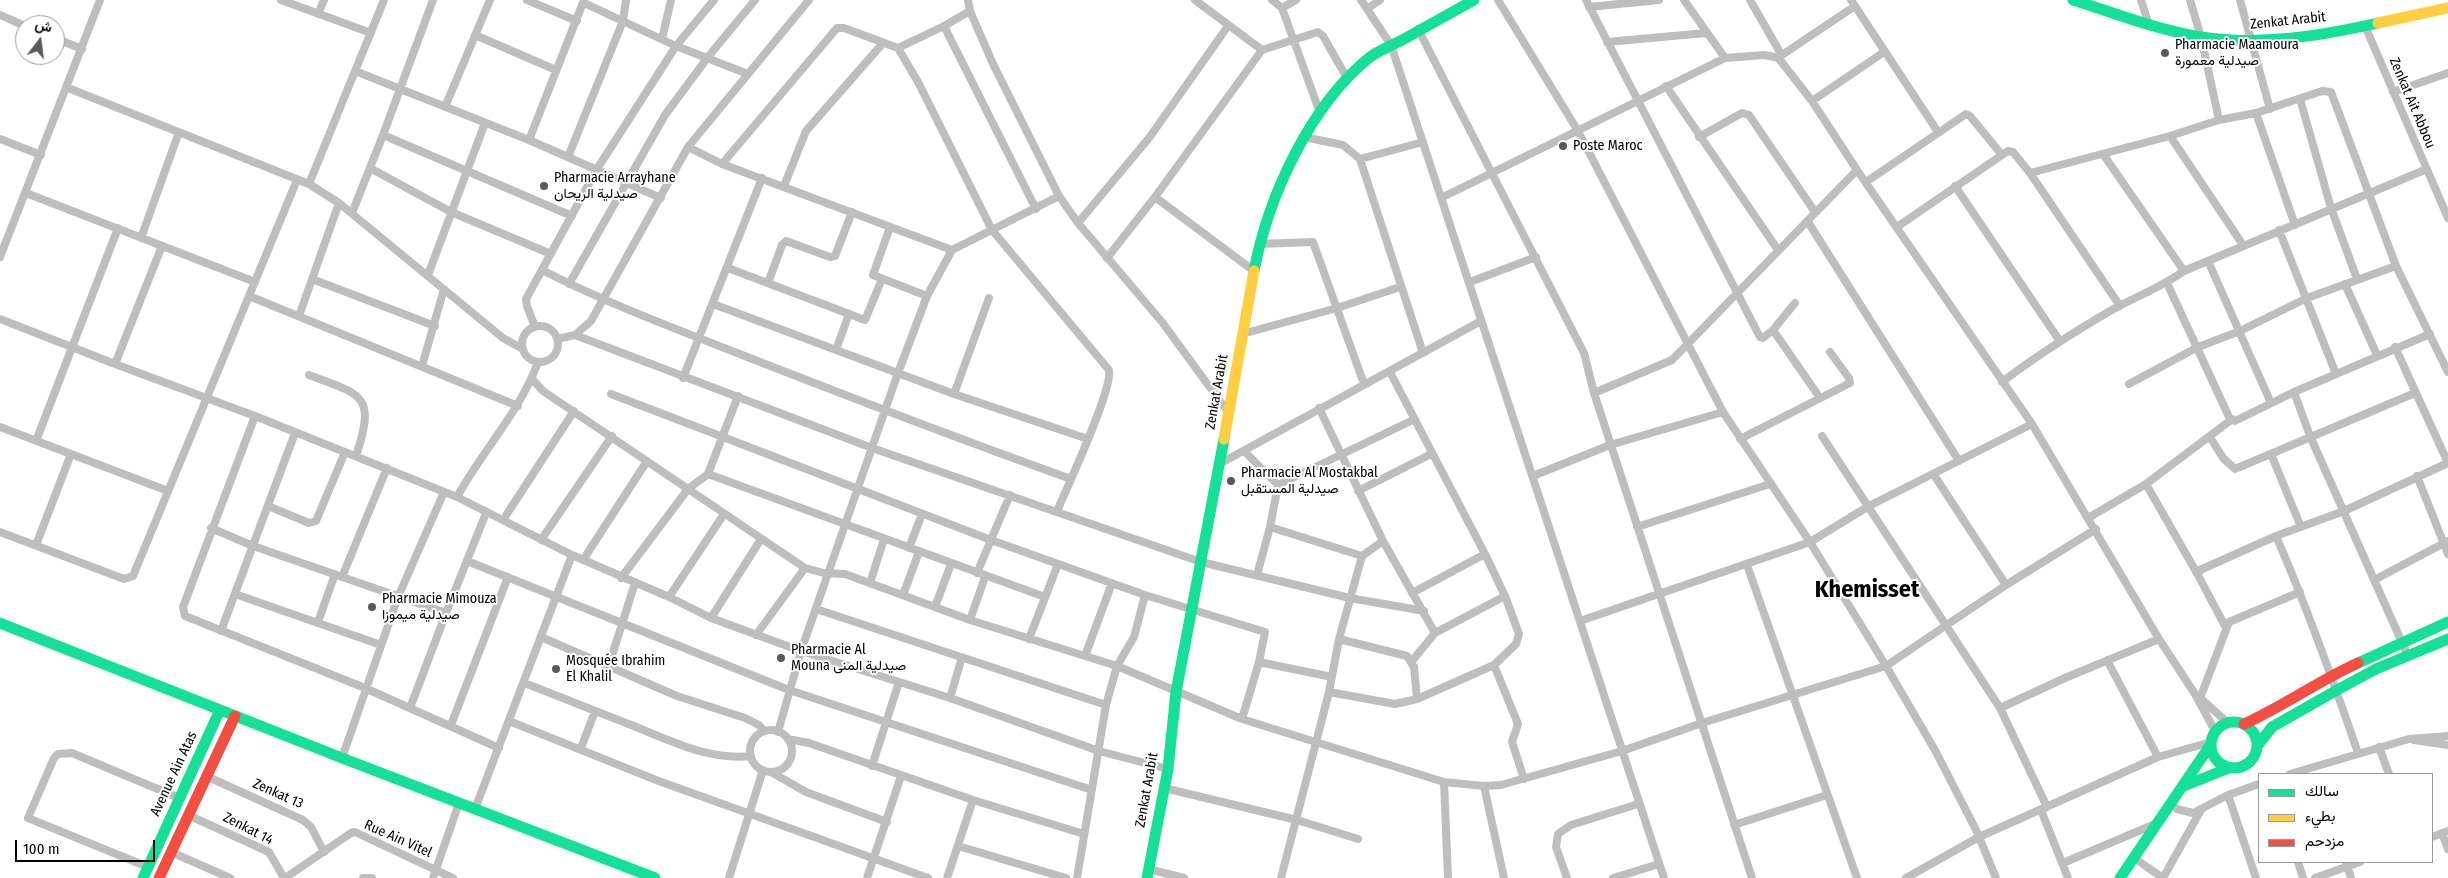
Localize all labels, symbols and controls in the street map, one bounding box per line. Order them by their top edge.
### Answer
street label: Zenkat Arabit [2249,9,2327,33]
north arrow [15,15,65,65]
text: ش [33,16,54,36]
place label: Pharmacie Maamoura صيدلية معمورة [2175,37,2299,70]
marker: Pharmacie Maamoura صيدلية معمورة [2159,47,2171,59]
street label: Zenkat Ait Abbou [2385,55,2439,151]
place label: Poste Maroc [1573,138,1642,154]
marker: Poste Maroc [1557,140,1569,152]
place label: Pharmacie Arrayhane صيدلية الريحان [554,170,676,202]
marker: Pharmacie Arrayhane صيدلية الريحان [538,180,550,192]
street label: Zenkat Arabit [1202,353,1232,431]
place label: Pharmacie Al Mostakbal صيدلية المستقبل [1241,465,1378,498]
marker: Pharmacie Al Mostakbal صيدلية المستقبل [1225,475,1237,487]
district label: Khemisset [1815,576,1919,604]
place label: Pharmacie Mimouza صيدلية ميموزا [382,591,497,624]
marker: Pharmacie Mimouza صيدلية ميموزا [366,601,378,613]
place label: Pharmacie Al Mouna صيدلية المنى [791,642,906,674]
marker: Pharmacie Al Mouna صيدلية المنى [775,652,787,664]
place label: Mosquée Ibrahim El Khalil [566,653,665,686]
marker: Mosquée Ibrahim El Khalil [550,663,562,675]
street label: Avenue Ain Atas [147,729,201,819]
street label: Zenkat Arabit [1132,751,1162,829]
legend [2258,773,2433,863]
street label: Zenkat 13 [250,775,306,813]
text: سالك [2305,782,2339,800]
text: بطيء [2305,807,2335,825]
street label: Zenkat 14 [220,809,276,849]
street label: Rue Ain Vitel [362,817,434,861]
scale bar [18,830,158,862]
text: مزدحم [2305,832,2344,850]
text: 100 m [23,840,60,858]

